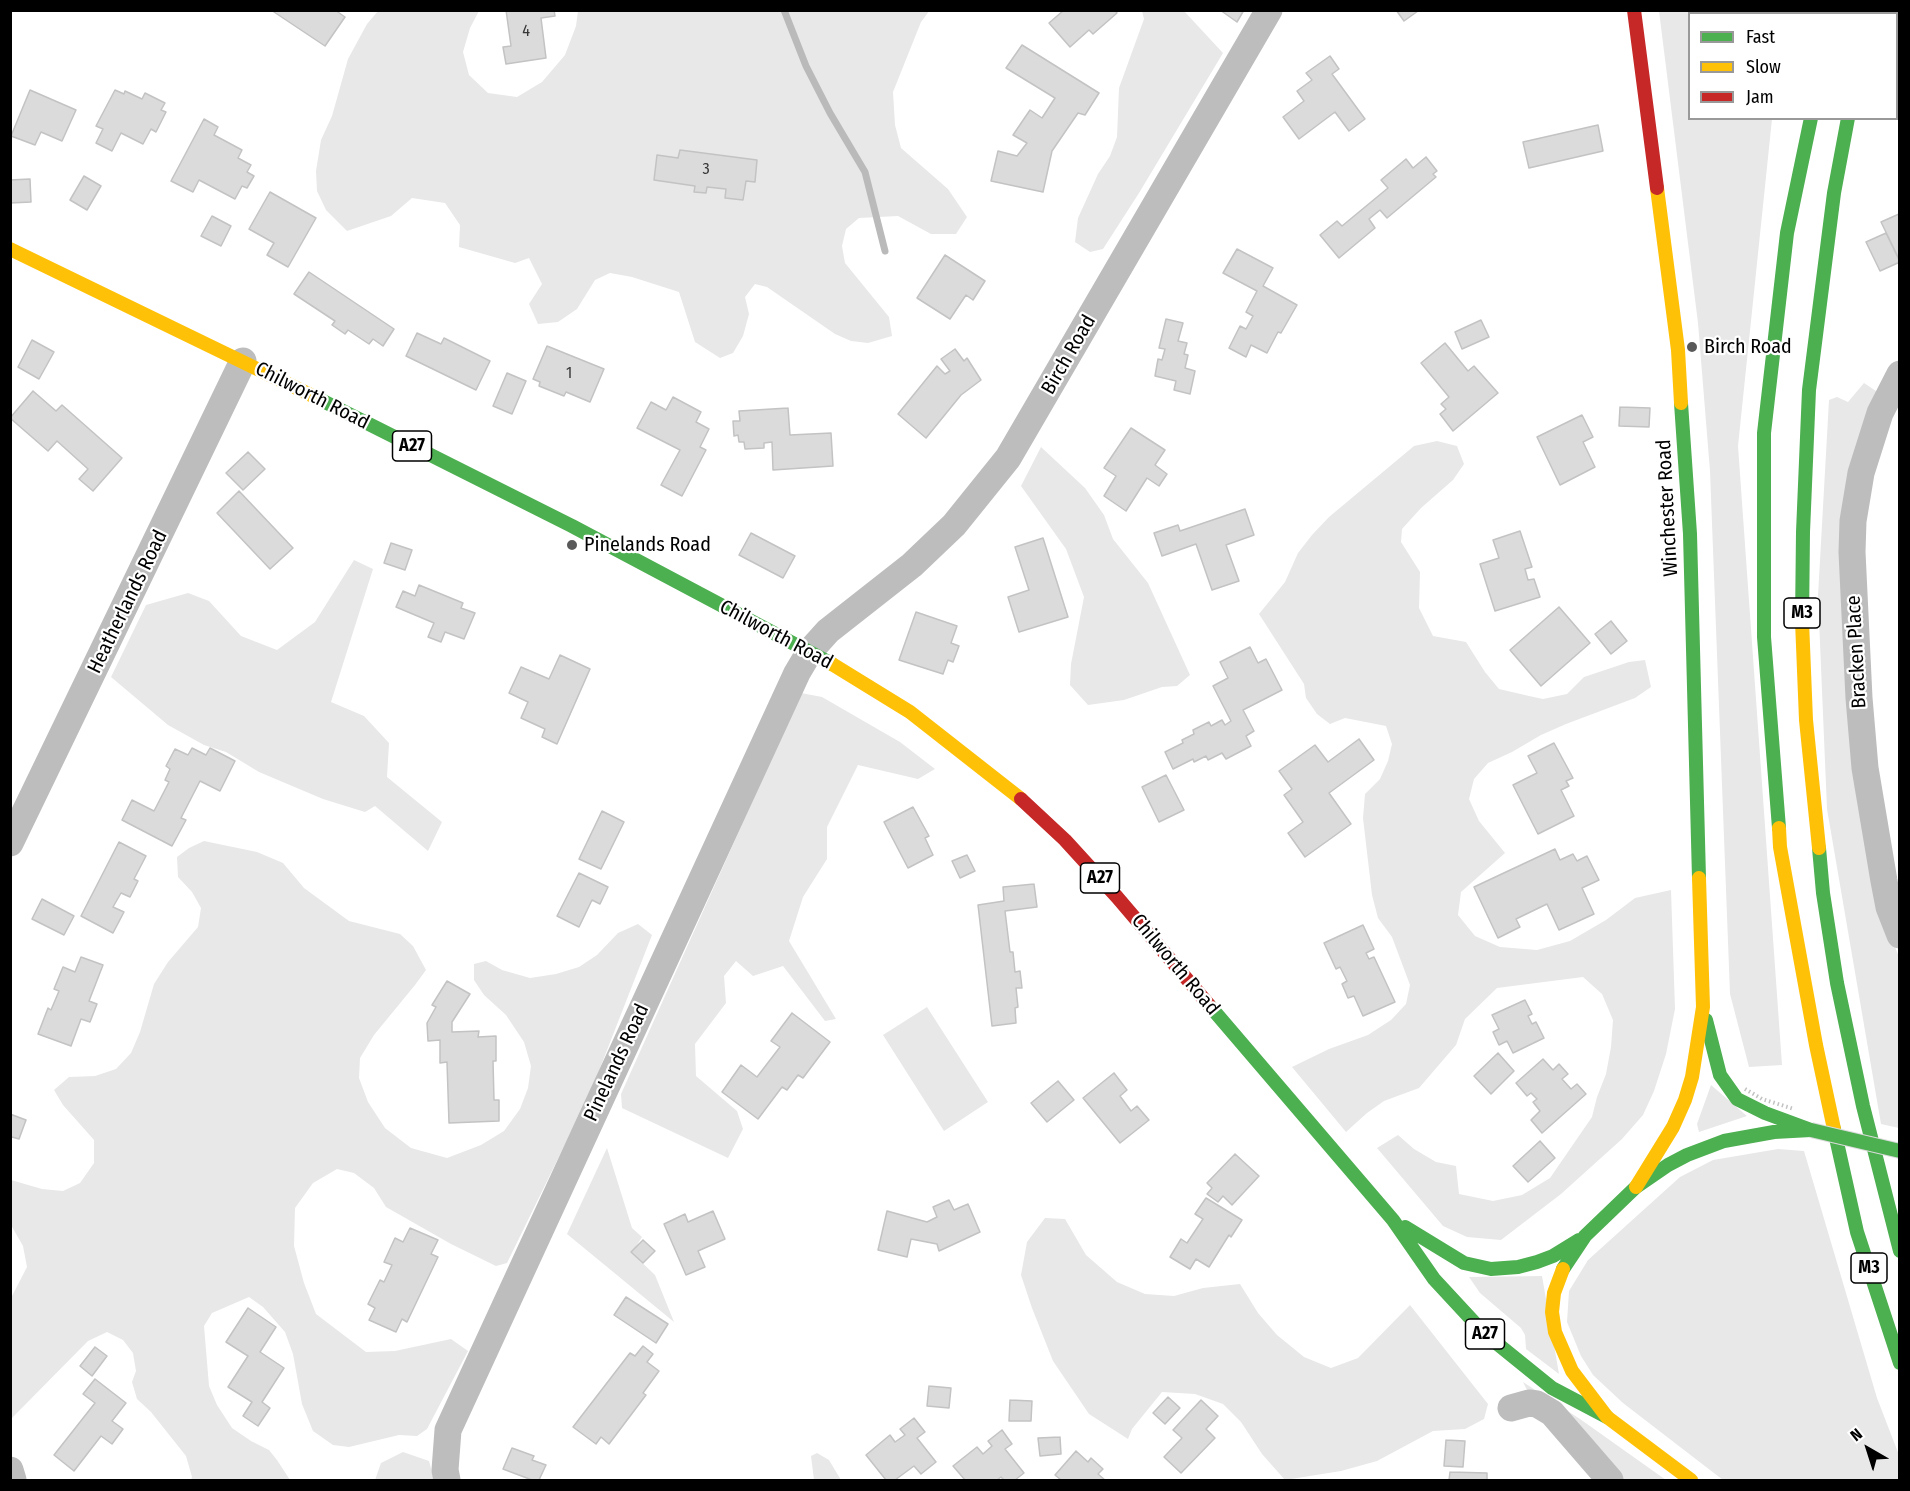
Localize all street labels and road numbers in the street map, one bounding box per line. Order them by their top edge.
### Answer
street label: Birch Road [1037,311,1101,399]
street label: Chilworth Road [251,357,373,435]
road number: A27 [392,431,432,461]
street label: Winchester Road [1652,439,1684,577]
street label: Heatherlands Road [83,526,173,678]
street label: Chilworth Road [715,595,837,675]
street label: Bracken Place [1842,595,1872,709]
road number: M3 [1784,598,1820,628]
road number: A27 [1080,863,1120,893]
street label: Chilworth Road [1126,910,1224,1020]
street label: Pinelands Road [579,1000,655,1126]
road number: M3 [1851,1253,1887,1283]
road number: A27 [1466,1319,1504,1349]

